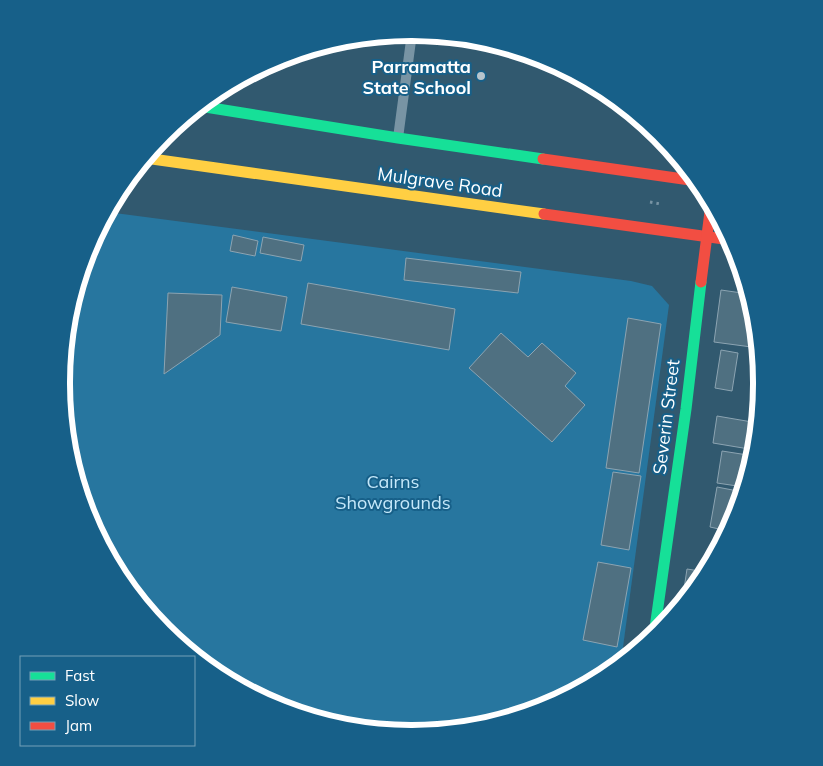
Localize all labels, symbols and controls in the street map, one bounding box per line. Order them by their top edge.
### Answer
place label: Parramatta State School [362,55,471,99]
marker: Parramatta State School [475,70,487,82]
street label: Mulgrave Road [376,162,504,202]
street label: Severin Street [648,358,684,476]
park label: Cairns Showgrounds [335,470,451,514]
legend [20,656,195,746]
text: Fast [65,666,95,685]
text: Slow [65,691,99,710]
text: Jam [65,716,92,735]

